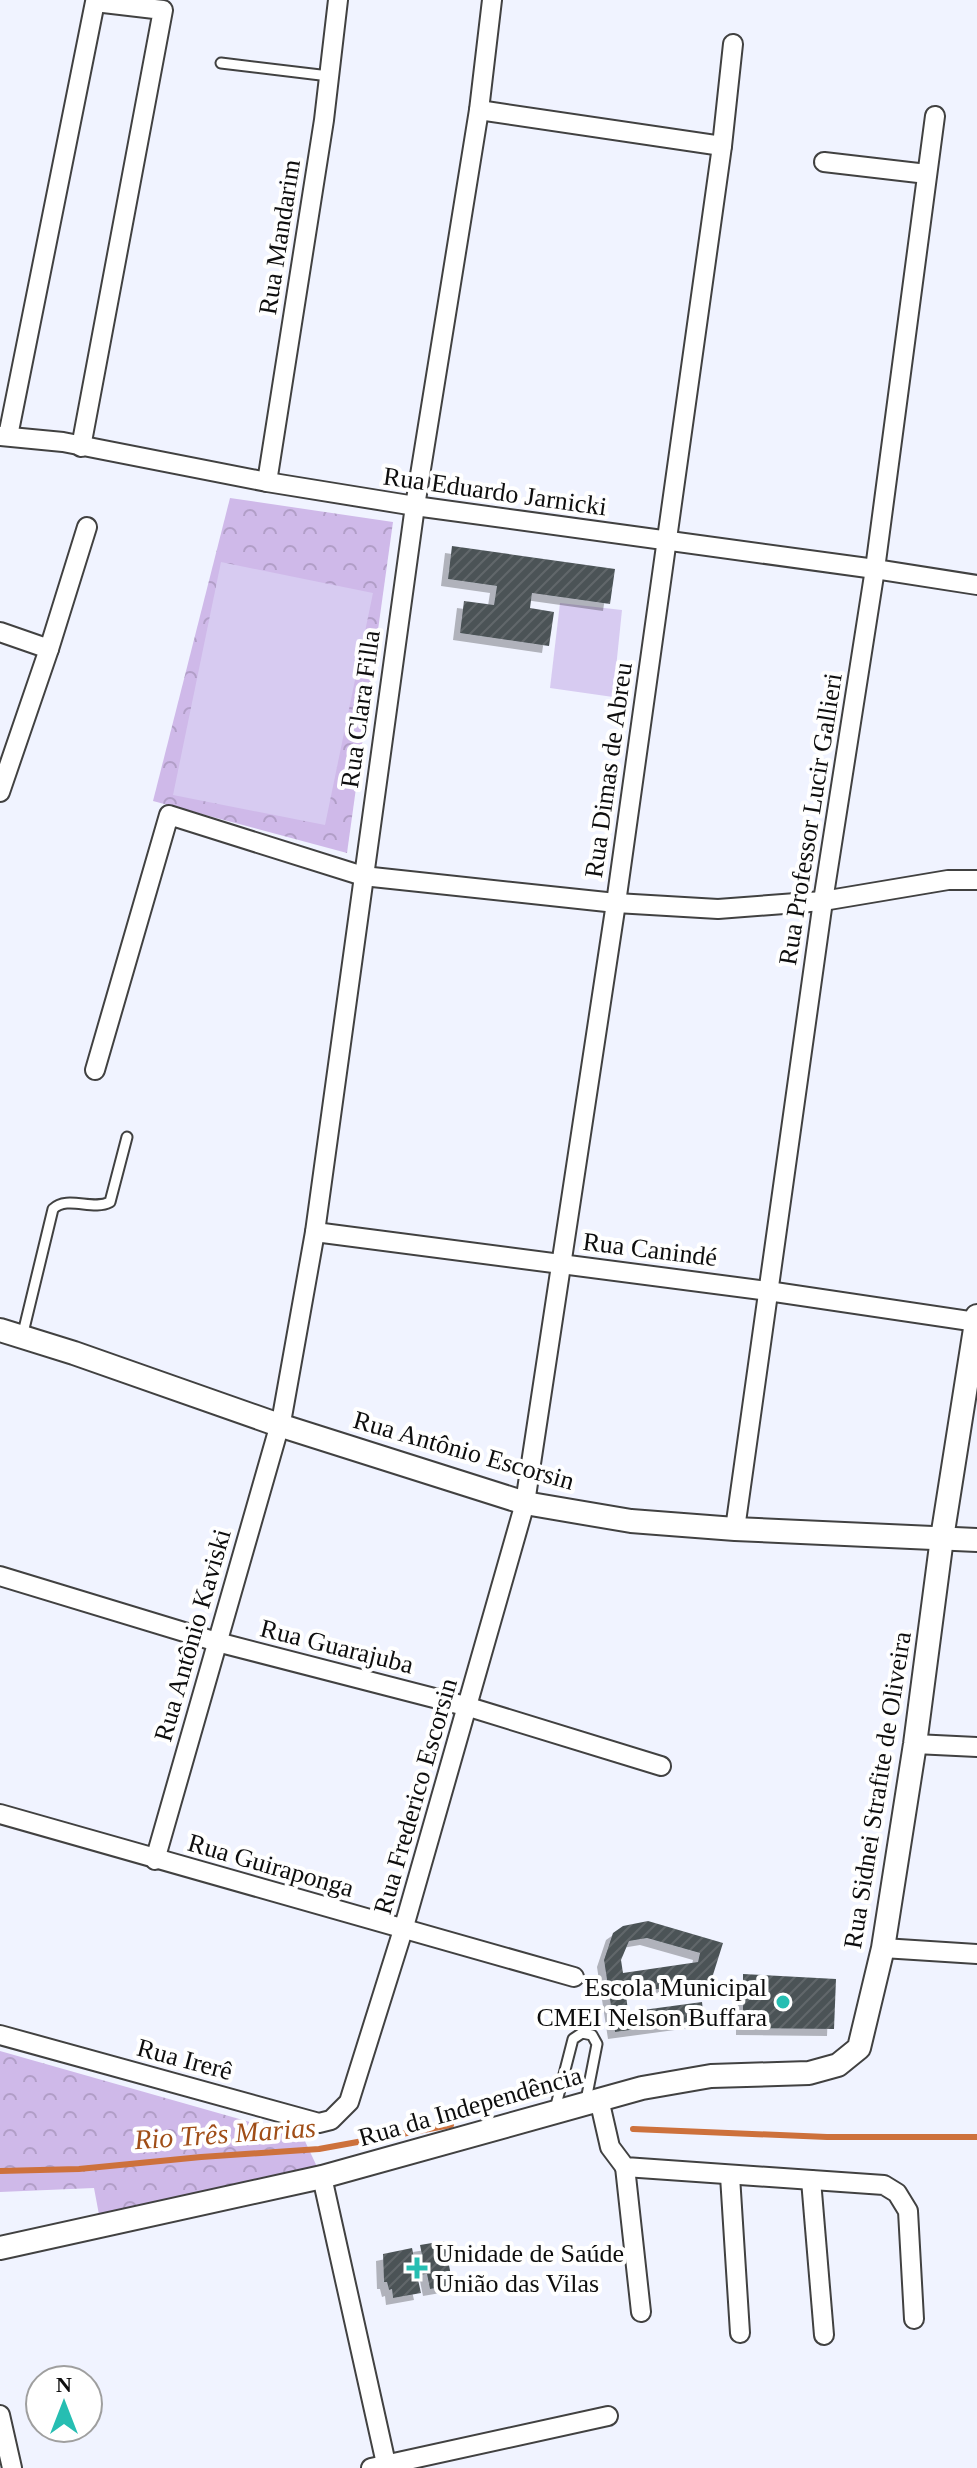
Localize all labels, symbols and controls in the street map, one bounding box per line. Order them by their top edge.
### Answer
street label: Rua Mandarim [253,157,306,317]
street label: Rua Eduardo Jarnicki [381,461,608,522]
street label: Rua Clara Filla [335,628,386,790]
street label: Rua Dimas de Abreu [579,660,638,880]
street label: Rua Professor Lucir Gallieri [773,671,848,967]
street label: Rua Canindé [581,1227,719,1272]
street label: Rua Antônio Escorsin [350,1405,578,1496]
street label: Rua Antônio Kaviski [148,1526,237,1745]
street label: Rua Guarajuba [257,1613,417,1680]
street label: Rua Sidnei Strafite de Oliveira [838,1629,917,1951]
street label: Rua Frederico Escorsin [368,1675,463,1917]
street label: Rua Guiraponga [185,1828,358,1903]
place label: Escola Municipal CMEI Nelson Buffara [536,1973,767,2032]
marker: Escola Municipal CMEI Nelson Buffara [774,1993,792,2011]
street label: Rua Irerê [134,2033,236,2086]
street label: Rua da Independência [355,2061,586,2152]
water label: Rio Três Marias [132,2112,317,2155]
place label: Unidade de Saúde União das Vilas [435,2239,624,2298]
marker: Unidade de Saúde União das Vilas [406,2257,428,2279]
north arrow [24,2364,104,2444]
text: N [56,2372,72,2397]

